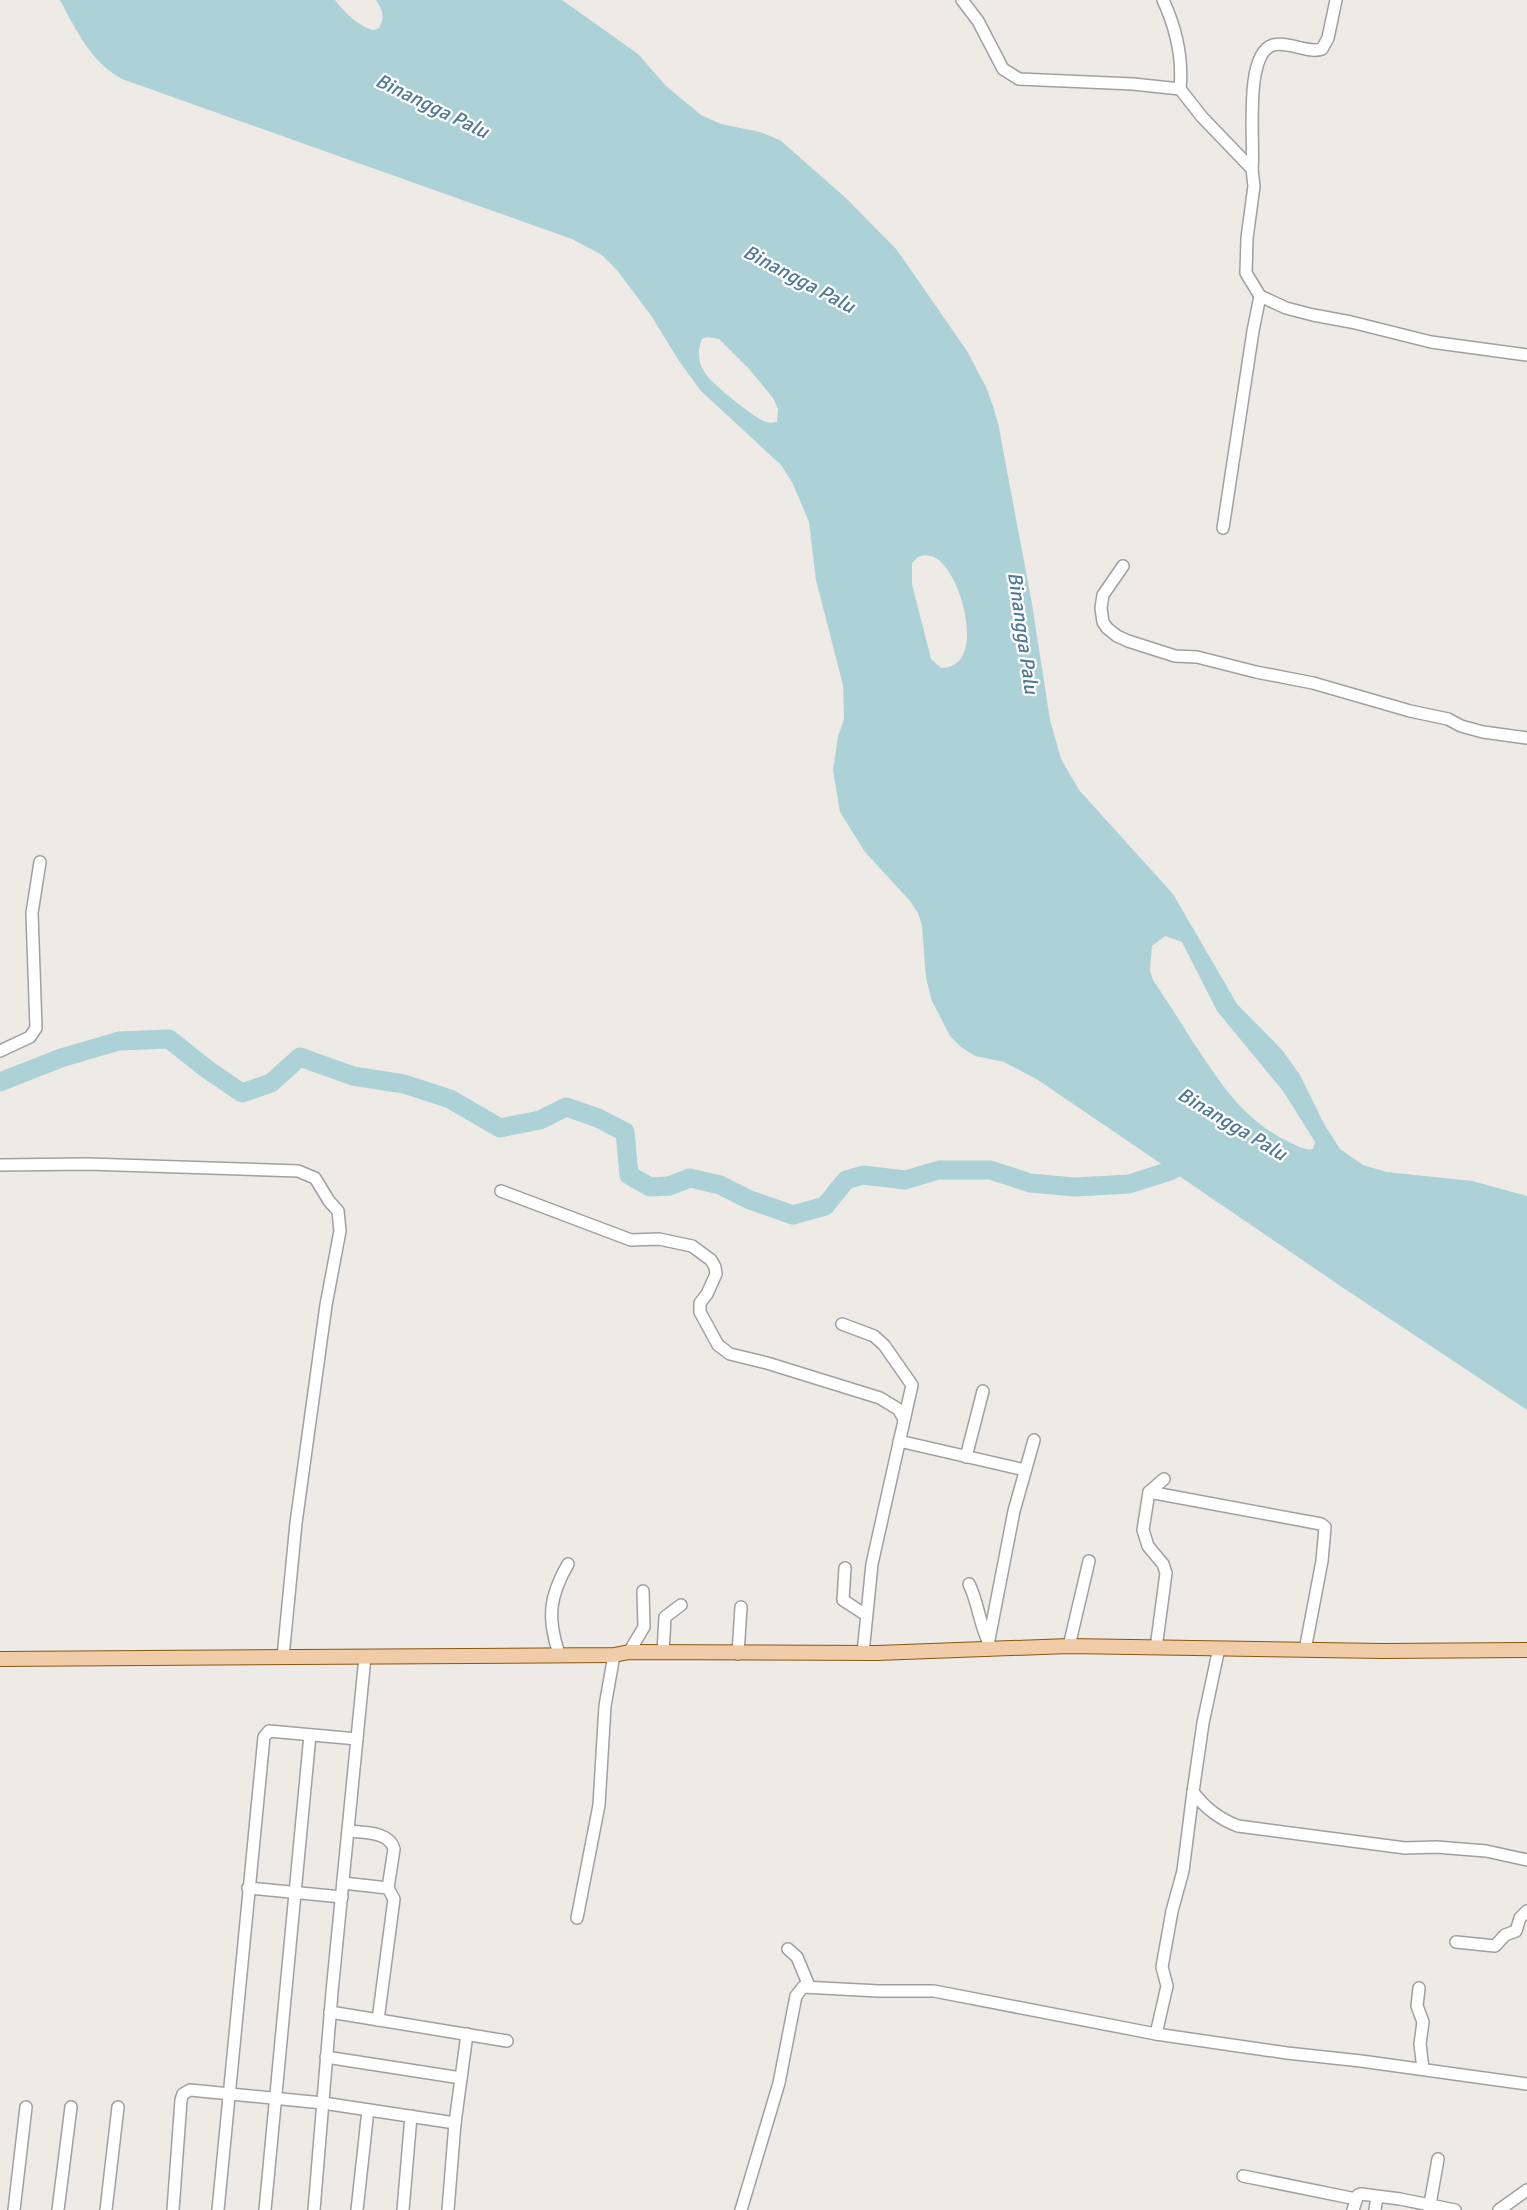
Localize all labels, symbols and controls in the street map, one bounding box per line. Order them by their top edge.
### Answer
water label: Binangga Palu [371,68,494,145]
water label: Binangga Palu [739,239,860,319]
water label: Binangga Palu [1002,570,1044,697]
water label: Binangga Palu [1173,1082,1292,1167]

